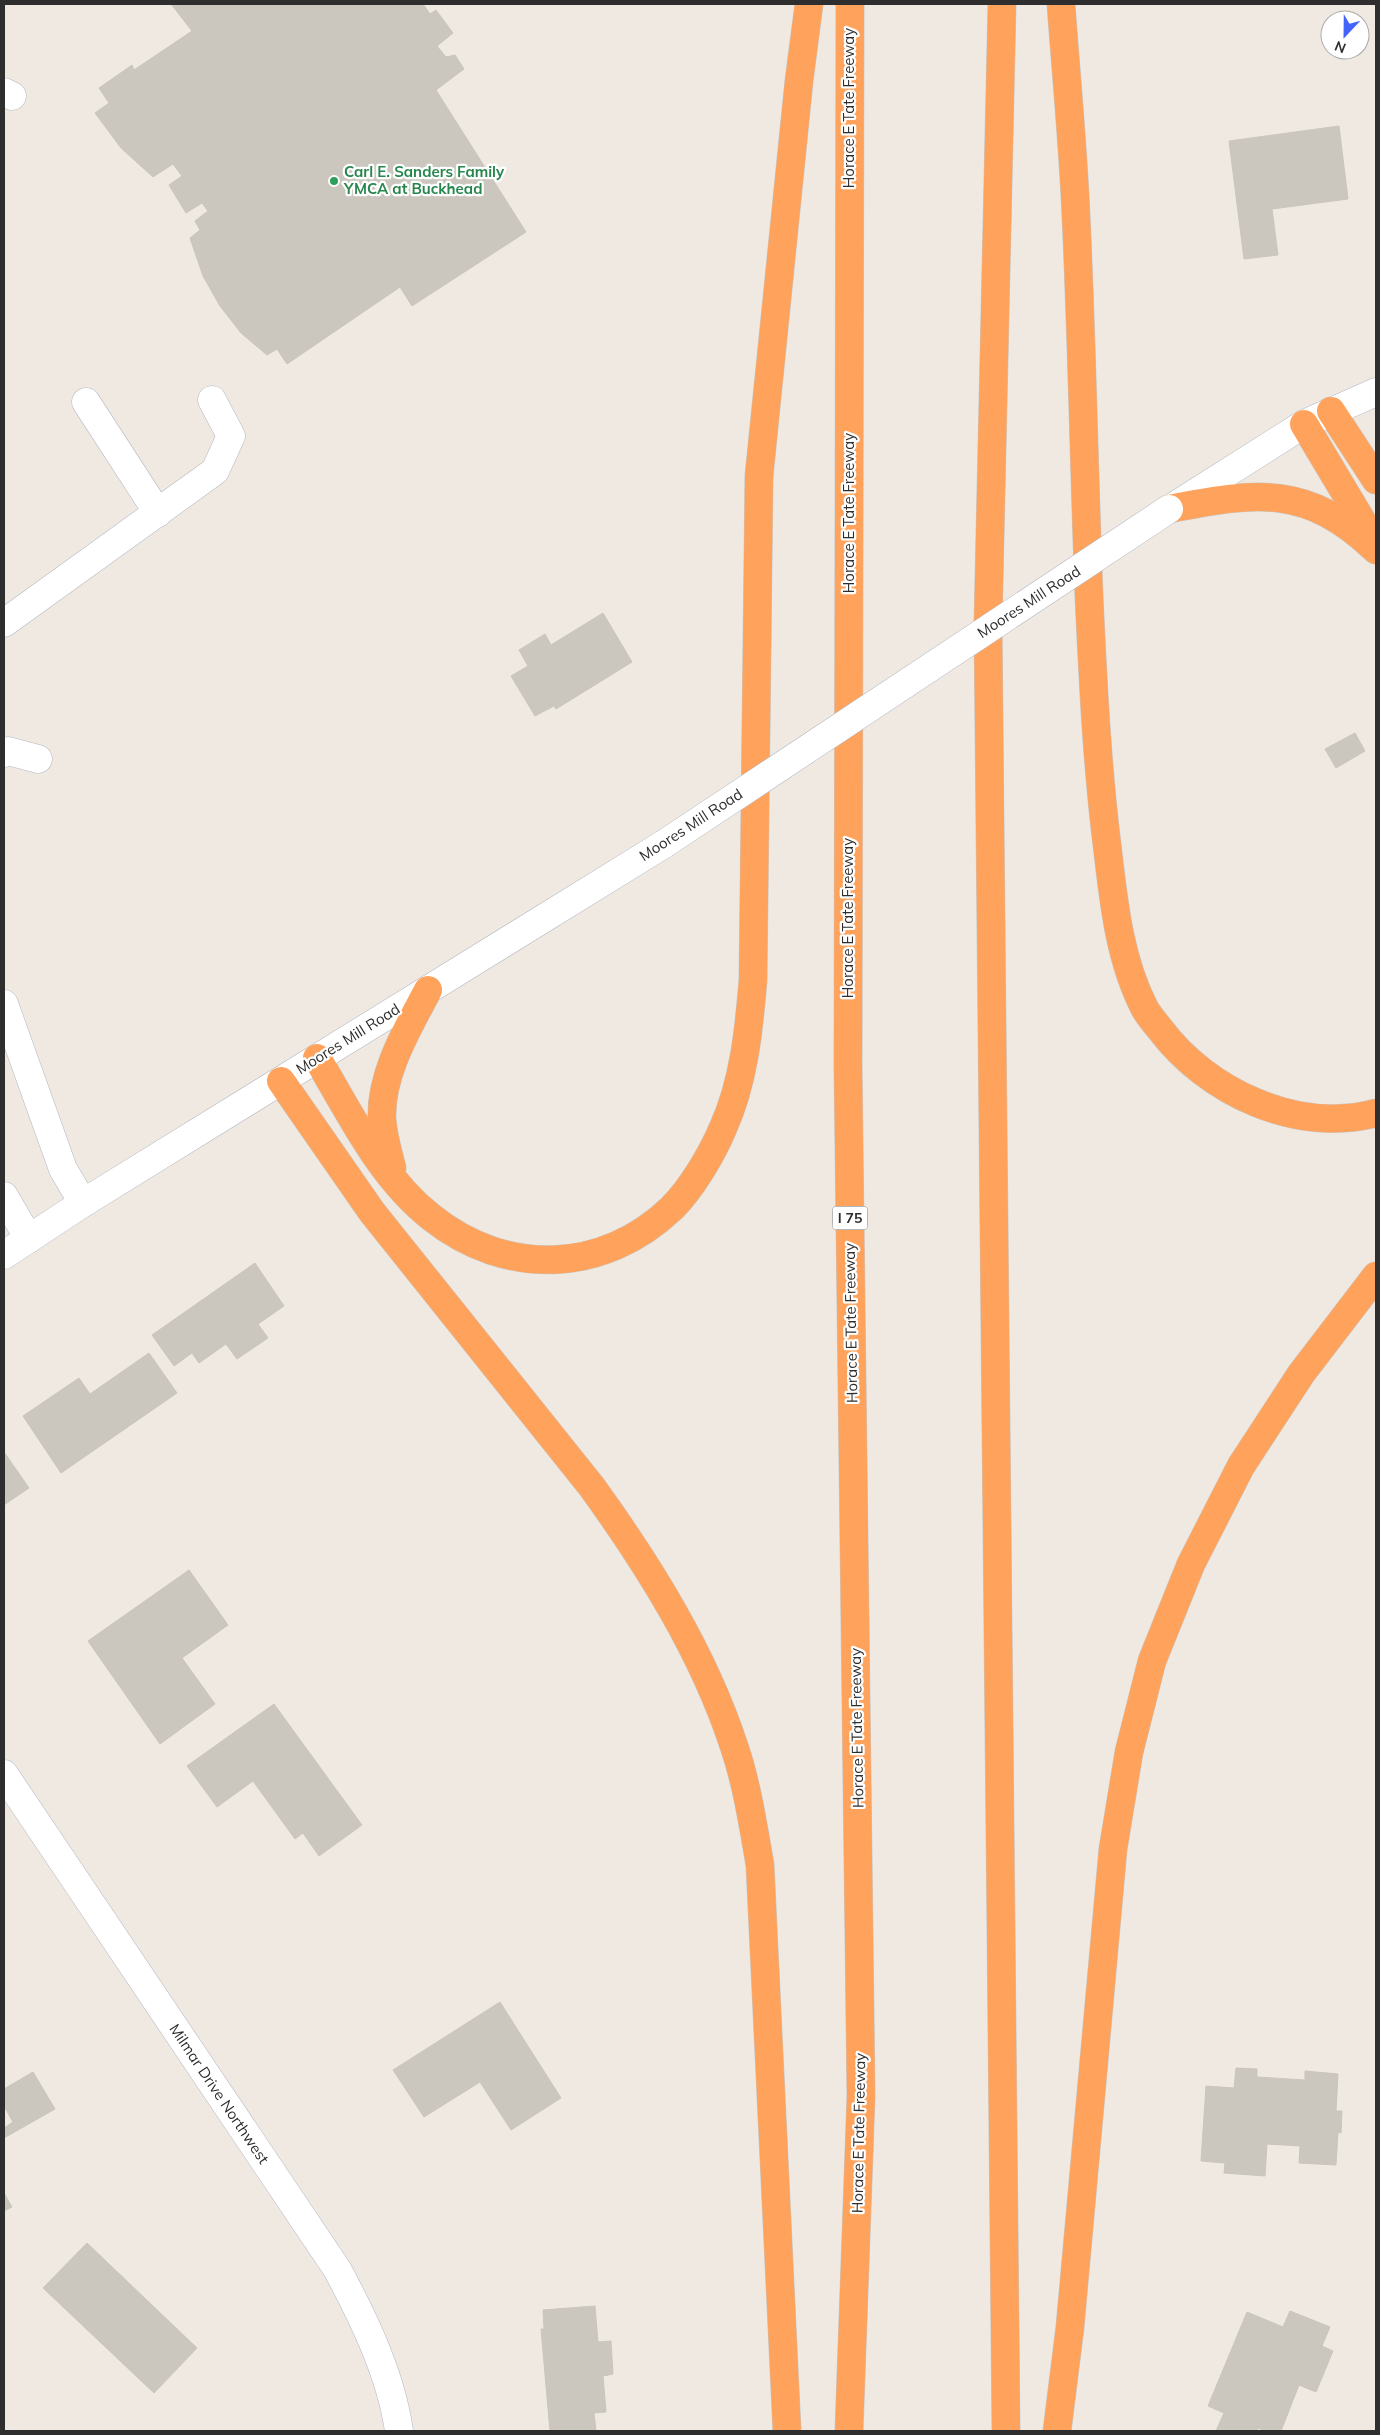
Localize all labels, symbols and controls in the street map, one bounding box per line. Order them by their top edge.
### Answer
north arrow [1320,10,1370,60]
street label: Horace E Tate Freeway [839,28,858,188]
text: N [1332,37,1348,57]
place label: Carl E. Sanders Family YMCA at Buckhead [343,162,505,198]
marker: Carl E. Sanders Family YMCA at Buckhead [328,175,340,187]
street label: Horace E Tate Freeway [839,433,858,593]
street label: Moores Mill Road [974,561,1084,642]
street label: Moores Mill Road [636,784,746,865]
street label: Horace E Tate Freeway [838,838,857,998]
street label: Moores Mill Road [292,999,403,1078]
road number: I 75 [832,1206,868,1230]
street label: Horace E Tate Freeway [840,1243,861,1403]
street label: Horace E Tate Freeway [846,1648,867,1808]
street label: Milmar Drive Northwest [165,2020,273,2167]
street label: Horace E Tate Freeway [848,2053,869,2213]

